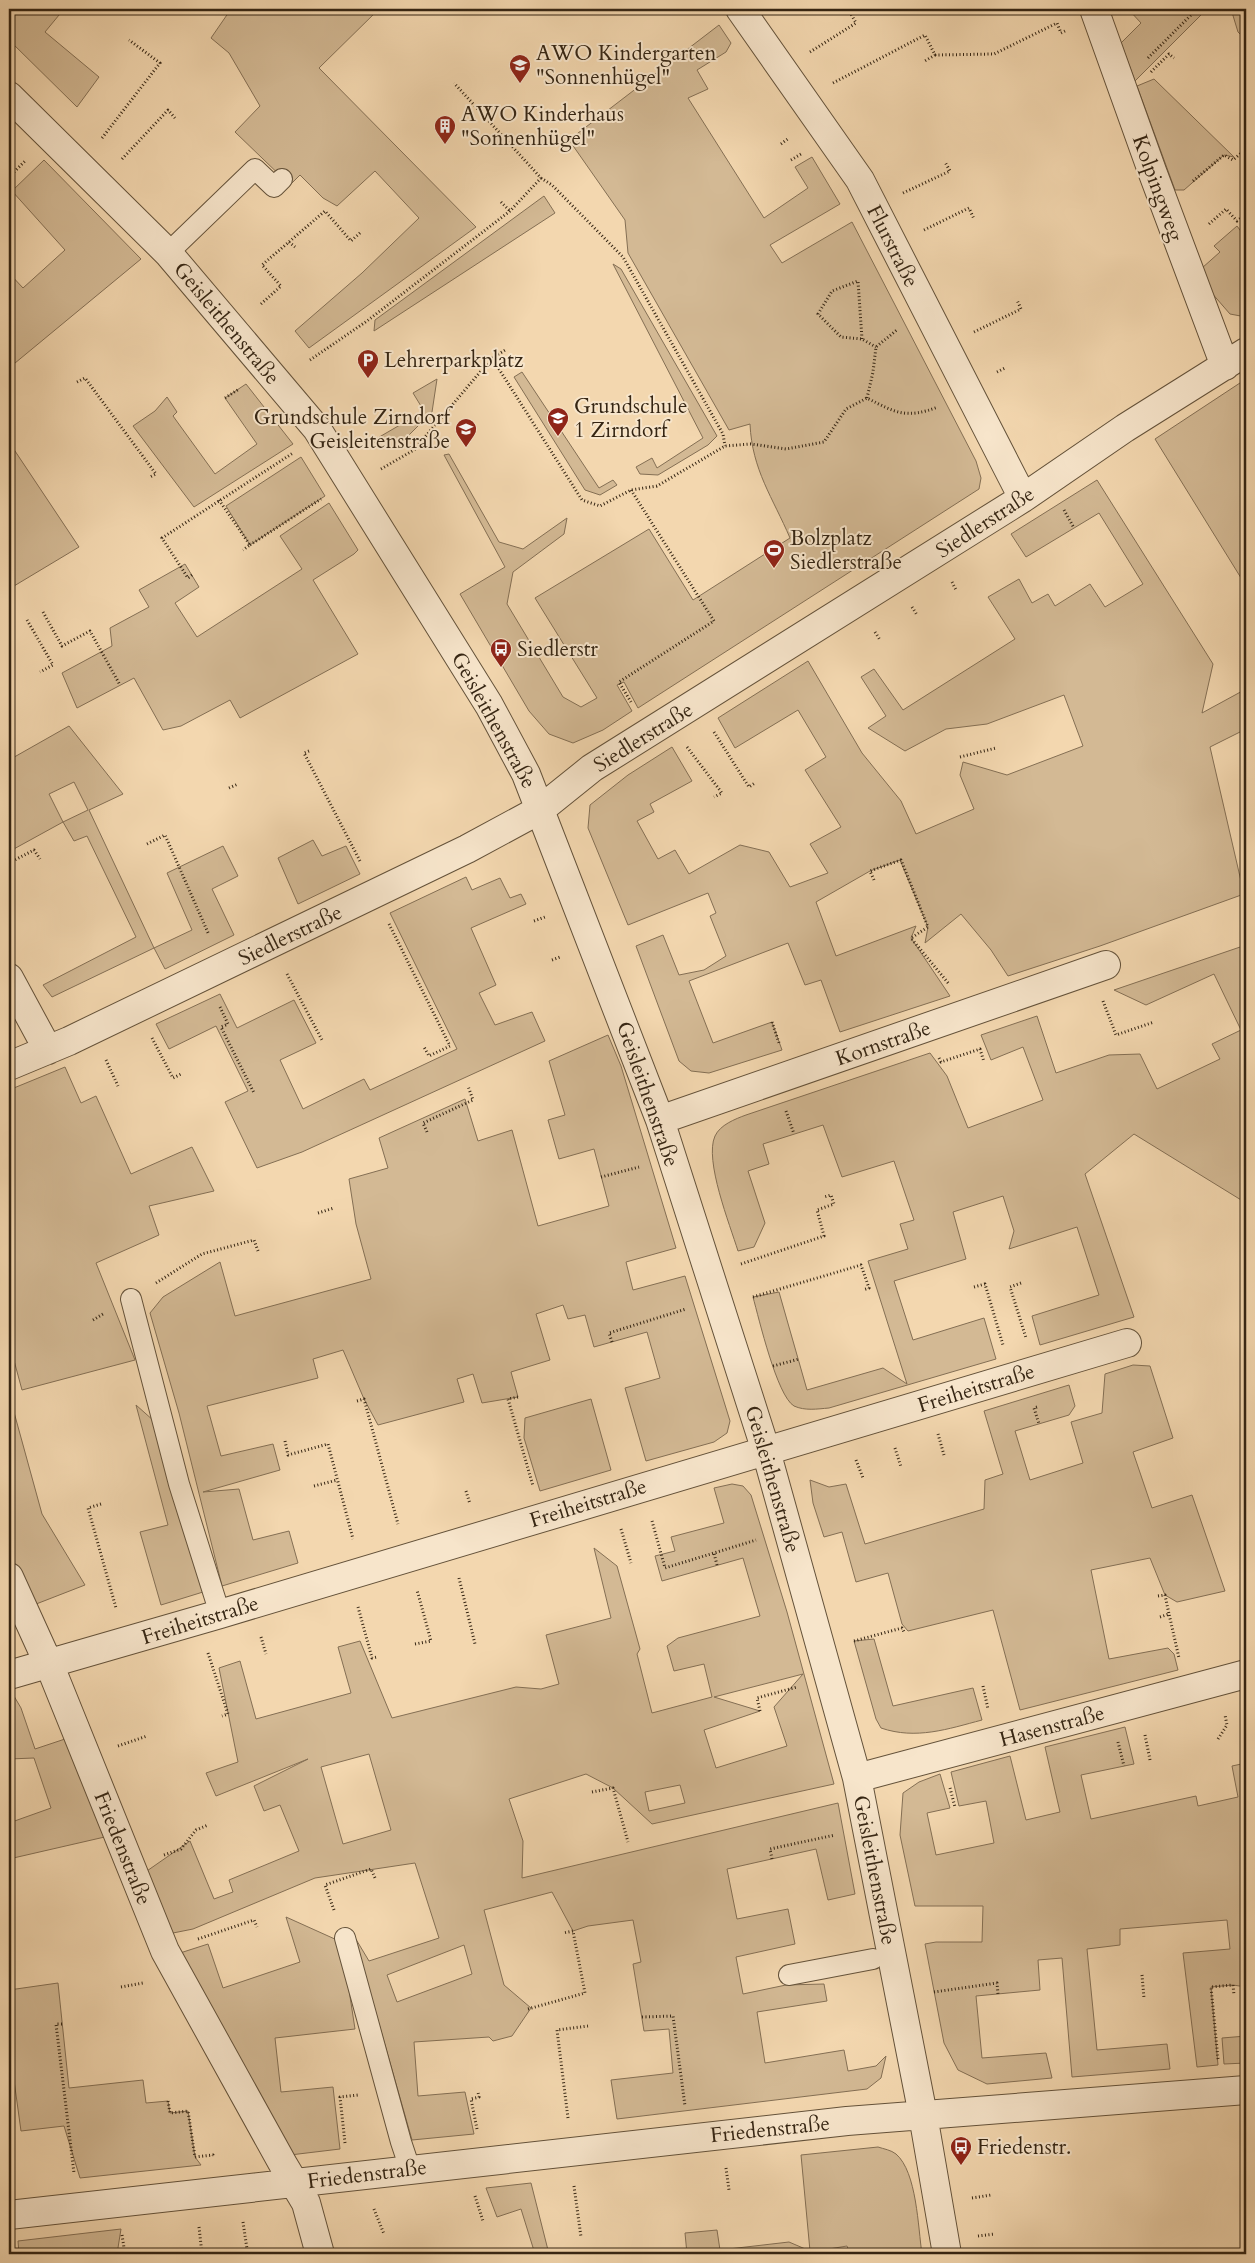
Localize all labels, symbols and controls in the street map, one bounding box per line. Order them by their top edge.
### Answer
place label: AWO Kindergarten "Sonnenhügel" [536,39,716,92]
school or university icon: AWO Kindergarten "Sonnenhügel" [508,53,532,84]
place label: AWO Kinderhaus "Sonnenhügel" [461,100,624,153]
building icon: AWO Kinderhaus "Sonnenhügel" [433,114,457,145]
street label: Kolpingweg [1125,131,1190,246]
street label: Flurstraße [859,200,926,292]
street label: Geisleithenstraße [167,256,287,391]
place label: Lehrerparkplatz [384,346,524,375]
parking icon: Lehrerparkplatz [356,348,380,379]
place label: Grundschule 1 Zirndorf [574,392,687,445]
place label: Grundschule Zirndorf Geisleitenstraße [254,403,454,456]
school or university icon: Grundschule 1 Zirndorf [546,406,570,437]
school or university icon: Grundschule Zirndorf Geisleitenstraße [454,417,478,448]
street label: Siedlerstraße [930,480,1040,565]
place label: Bolzplatz Siedlerstraße [790,524,902,577]
sports icon: Bolzplatz Siedlerstraße [762,538,786,569]
place label: Siedlerstr [517,635,598,664]
bus stop icon: Siedlerstr [489,637,513,668]
street label: Geisleithenstraße [444,647,543,794]
street label: Siedlerstraße [588,695,698,779]
street label: Siedlerstraße [233,898,347,973]
street label: Kornstraße [832,1014,935,1073]
street label: Geisleithenstraße [609,1018,686,1171]
street label: Freiheitstraße [914,1357,1038,1420]
street label: Geisleithenstraße [738,1402,807,1556]
street label: Freiheitstraße [526,1472,650,1535]
street label: Freiheitstraße [138,1589,262,1652]
street label: Hasenstraße [996,1699,1108,1754]
street label: Friedenstraße [87,1787,158,1909]
street label: Geisleithenstraße [846,1793,903,1947]
street label: Friedenstraße [709,2109,831,2150]
place label: Friedenstr. [977,2133,1071,2162]
bus stop icon: Friedenstr. [949,2135,973,2166]
street label: Friedenstraße [306,2153,428,2196]

